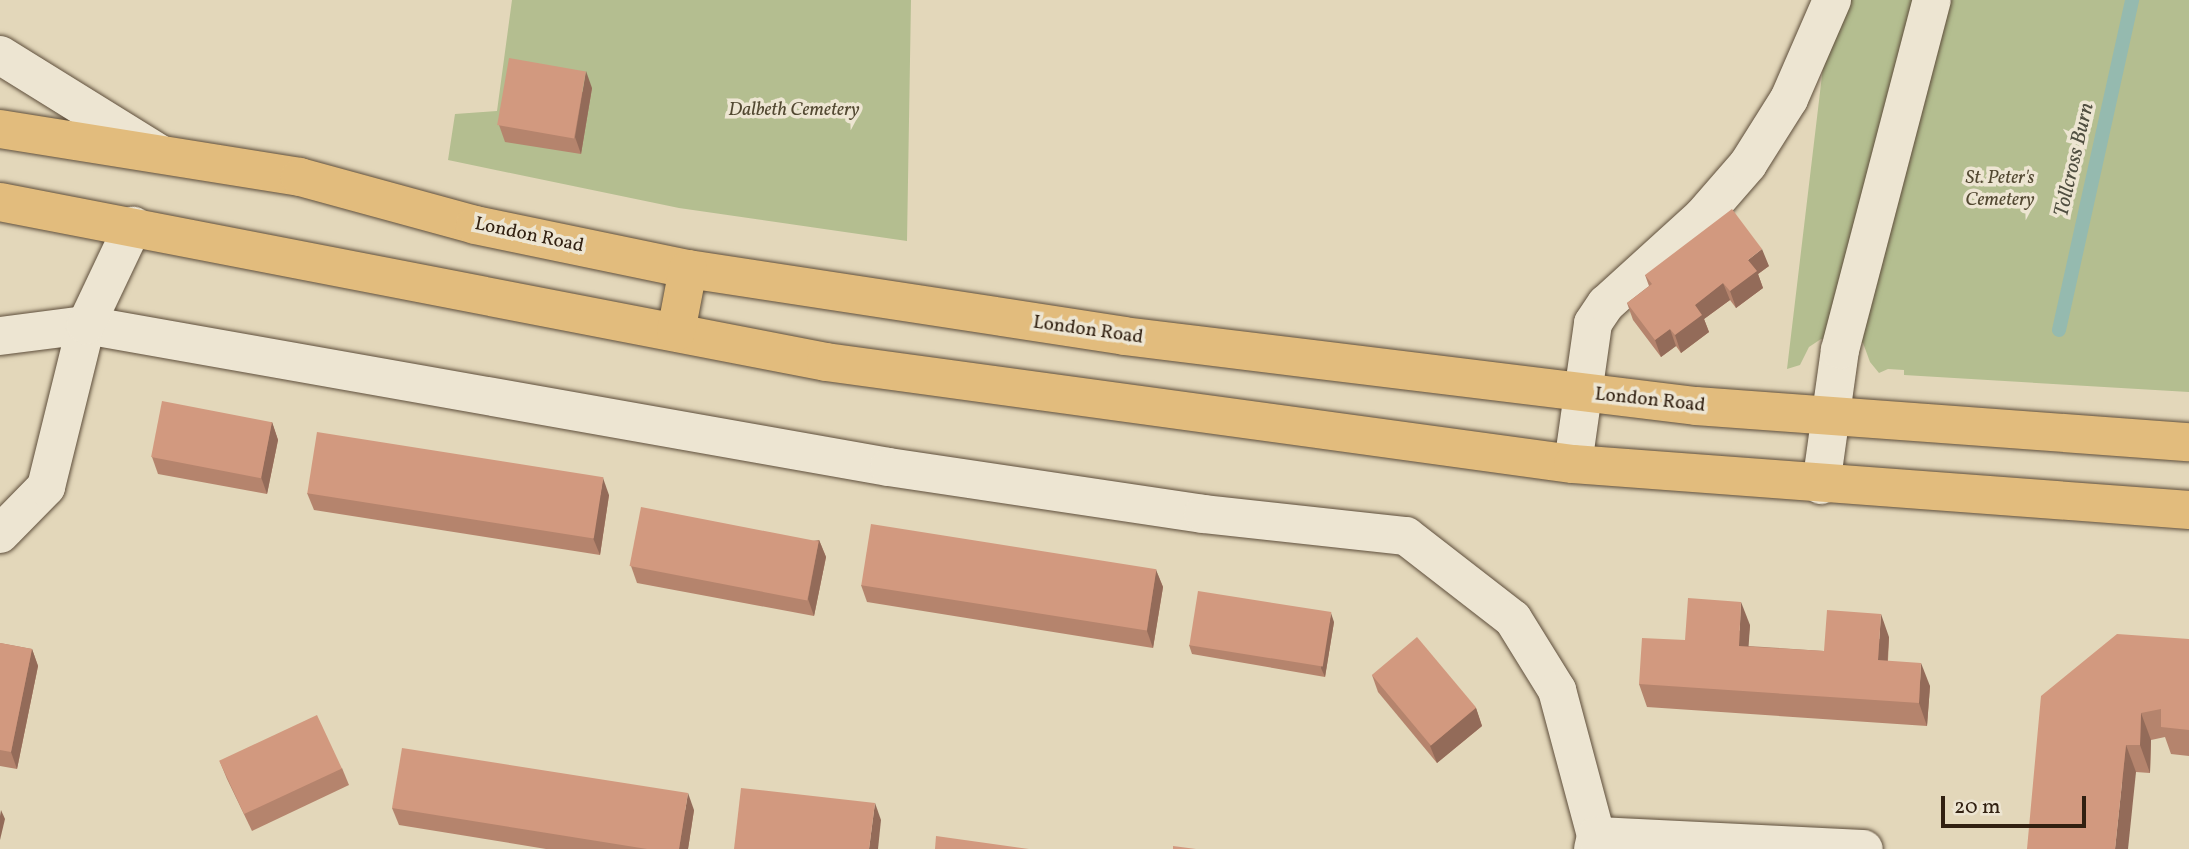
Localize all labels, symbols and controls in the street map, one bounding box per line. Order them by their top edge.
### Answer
park label: Dalbeth Cemetery [728,100,860,122]
water label: Tollcross Burn [2050,101,2100,219]
park label: St. Peter's Cemetery [1965,168,2035,212]
street label: London Road [472,213,586,259]
street label: London Road [1031,312,1145,350]
street label: London Road [1594,384,1706,418]
scale bar [1944,782,2089,826]
text: 20 m [1954,793,2000,822]

